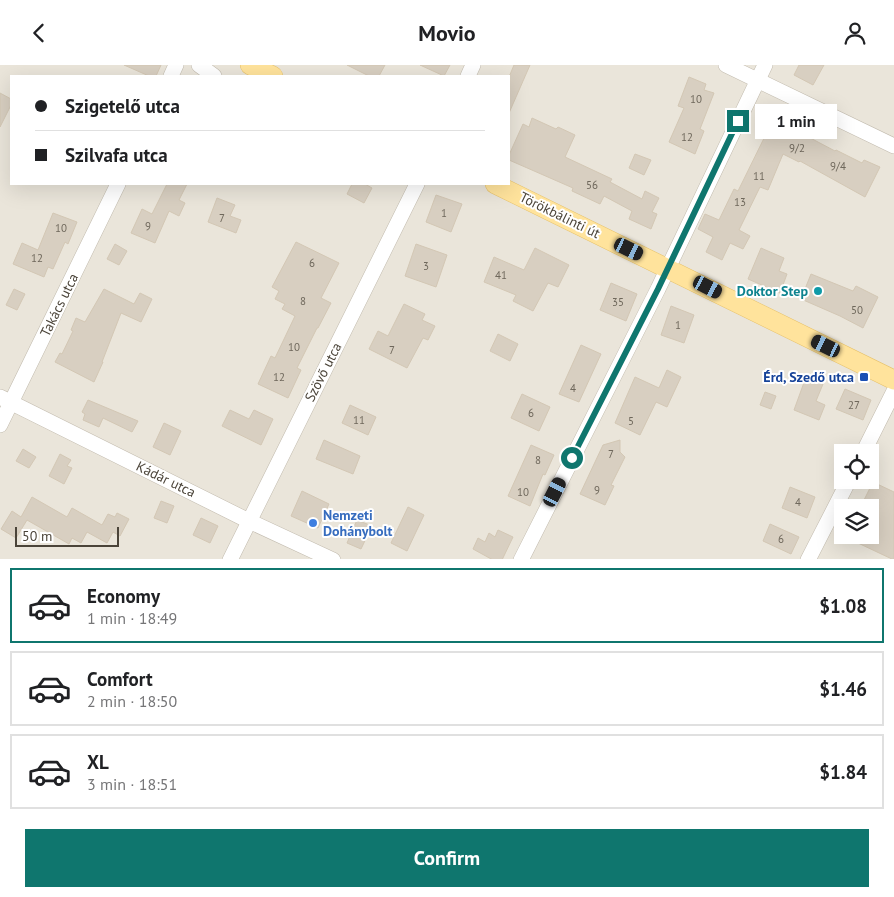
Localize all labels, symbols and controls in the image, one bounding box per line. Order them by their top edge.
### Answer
icon: back [25,19,53,47]
text: Movio [418,19,476,47]
icon: person [841,19,869,47]
house number: 10 [690,92,702,106]
text: Szigetelő utca [65,94,180,118]
callout: 1 min [756,103,838,139]
route end [727,110,749,132]
text: 1 min [776,111,816,131]
house number: 12 [681,130,693,144]
house number: 9/2 [789,141,805,155]
text: Szilvafa utca [65,143,168,167]
house number: 9/4 [830,159,846,173]
house number: 11 [753,169,765,183]
house number: 56 [586,178,598,192]
street label: Törökbálinti út [517,188,603,242]
house number: 13 [734,195,746,209]
house number: 1 [441,206,447,220]
house number: 7 [219,211,225,225]
house number: 9 [145,219,151,233]
house number: 10 [55,221,67,235]
car [612,236,645,262]
house number: 12 [31,251,43,265]
house number: 6 [309,256,315,270]
house number: 3 [423,259,429,273]
house number: 41 [495,268,507,282]
street label: Takács utca [36,270,82,340]
car [691,274,724,300]
place label: Doktor Step [737,282,808,300]
marker: Doktor Step [812,285,824,297]
house number: 8 [300,294,306,308]
house number: 35 [612,295,624,309]
house number: 50 [851,303,863,317]
house number: 1 [675,318,681,332]
car [809,333,842,359]
street label: Szövő utca [300,339,346,405]
house number: 10 [288,340,300,354]
house number: 7 [389,343,395,357]
place label: Érd, Szedő utca [763,368,854,386]
house number: 12 [273,370,285,384]
marker: Érd, Szedő utca [858,371,870,383]
house number: 4 [570,381,576,395]
house number: 27 [848,398,860,412]
house number: 6 [528,406,534,420]
house number: 11 [353,413,365,427]
house number: 5 [628,414,634,428]
map controls [834,444,879,544]
button: locate [834,444,879,489]
route start [561,447,583,469]
house number: 7 [608,447,614,461]
house number: 8 [535,453,541,467]
street label: Kádár utca [133,457,199,501]
car [541,475,568,509]
house number: 9 [594,483,600,497]
house number: 10 [517,485,529,499]
house number: 4 [795,495,801,509]
button: layers [834,499,879,544]
place label: Nemzeti Dohánybolt [323,506,393,540]
marker: Nemzeti Dohánybolt [307,517,319,529]
scale bar [15,525,119,548]
text: 50 m [22,527,52,545]
house number: 6 [778,532,784,546]
icon: car [27,583,72,628]
text: Economy [87,584,160,608]
text: $1.08 [819,594,867,618]
text: 1 min · 18:49 [87,608,177,628]
icon: car [27,666,72,711]
text: Comfort [87,667,153,691]
text: $1.46 [819,677,867,701]
text: 2 min · 18:50 [87,691,177,711]
icon: car [27,749,72,794]
text: XL [87,750,109,774]
text: $1.84 [819,760,867,784]
text: 3 min · 18:51 [87,774,177,794]
button: Confirm [25,829,869,887]

